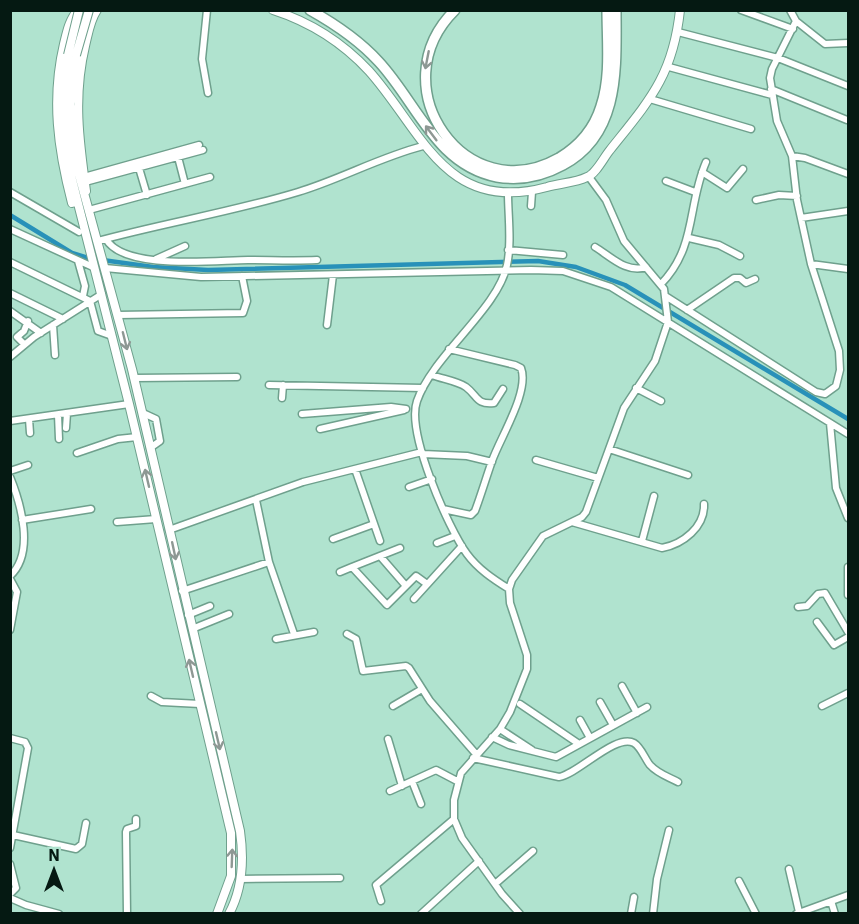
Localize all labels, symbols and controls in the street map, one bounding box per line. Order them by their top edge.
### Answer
one-way arrow [421,50,432,70]
one-way arrow [425,125,438,141]
one-way arrow [120,331,131,350]
one-way arrow [140,469,152,488]
one-way arrow [168,542,180,561]
one-way arrow [185,658,197,677]
one-way arrow [213,731,225,750]
north arrow [24,840,84,900]
text: N [48,845,60,865]
one-way arrow [226,848,238,868]

